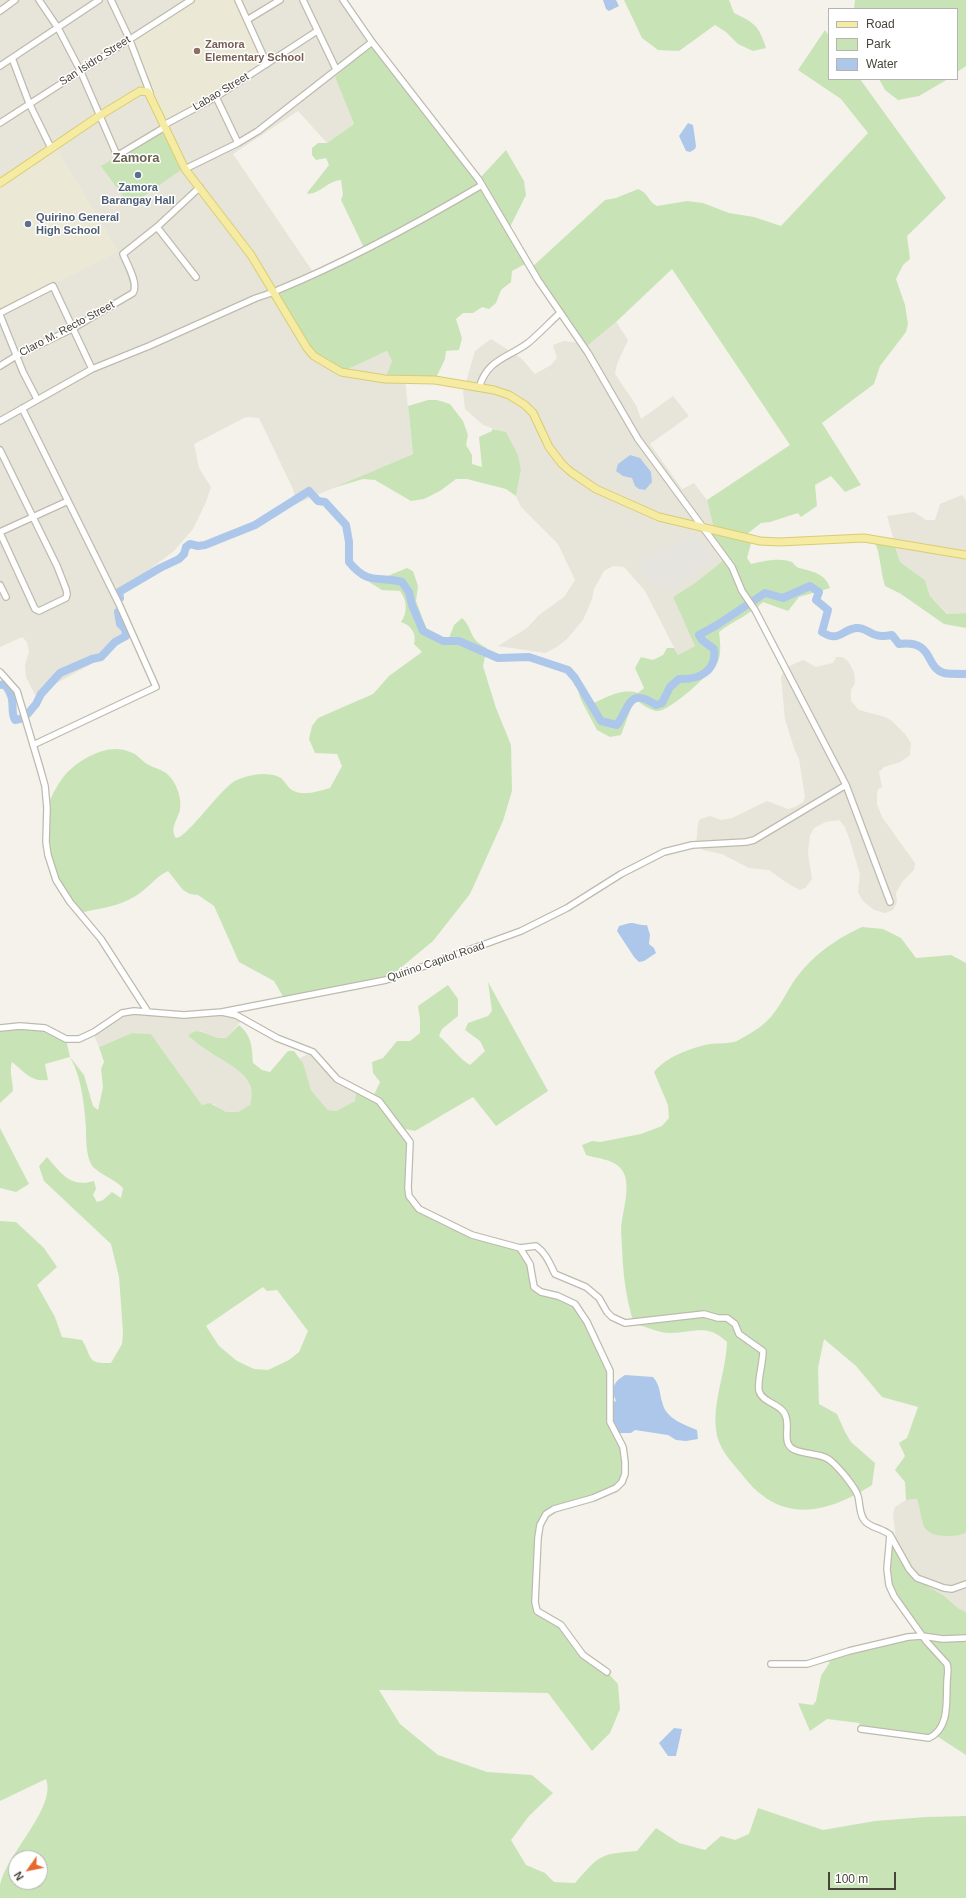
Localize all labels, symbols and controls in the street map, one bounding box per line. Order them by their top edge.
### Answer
legend [828,8,958,80]
text: Road [866,17,895,31]
street label: San Isidro Street [57,33,133,89]
text: Park [866,37,891,51]
place label: Zamora Elementary School [205,38,304,64]
marker: Zamora Elementary School [192,46,202,56]
text: Water [866,57,898,71]
street label: Labao Street [191,70,251,114]
district label: Zamora [113,150,159,166]
marker: Zamora Barangay Hall [133,170,143,180]
place label: Zamora Barangay Hall [101,181,175,207]
place label: Quirino General High School [36,211,119,237]
marker: Quirino General High School [23,219,33,229]
street label: Claro M. Recto Street [17,298,117,360]
street label: Quirino Capitol Road [386,939,486,985]
north arrow [8,1850,48,1890]
scale bar [830,1864,898,1890]
text: N [12,1869,26,1883]
text: 100 m [835,1872,868,1886]

